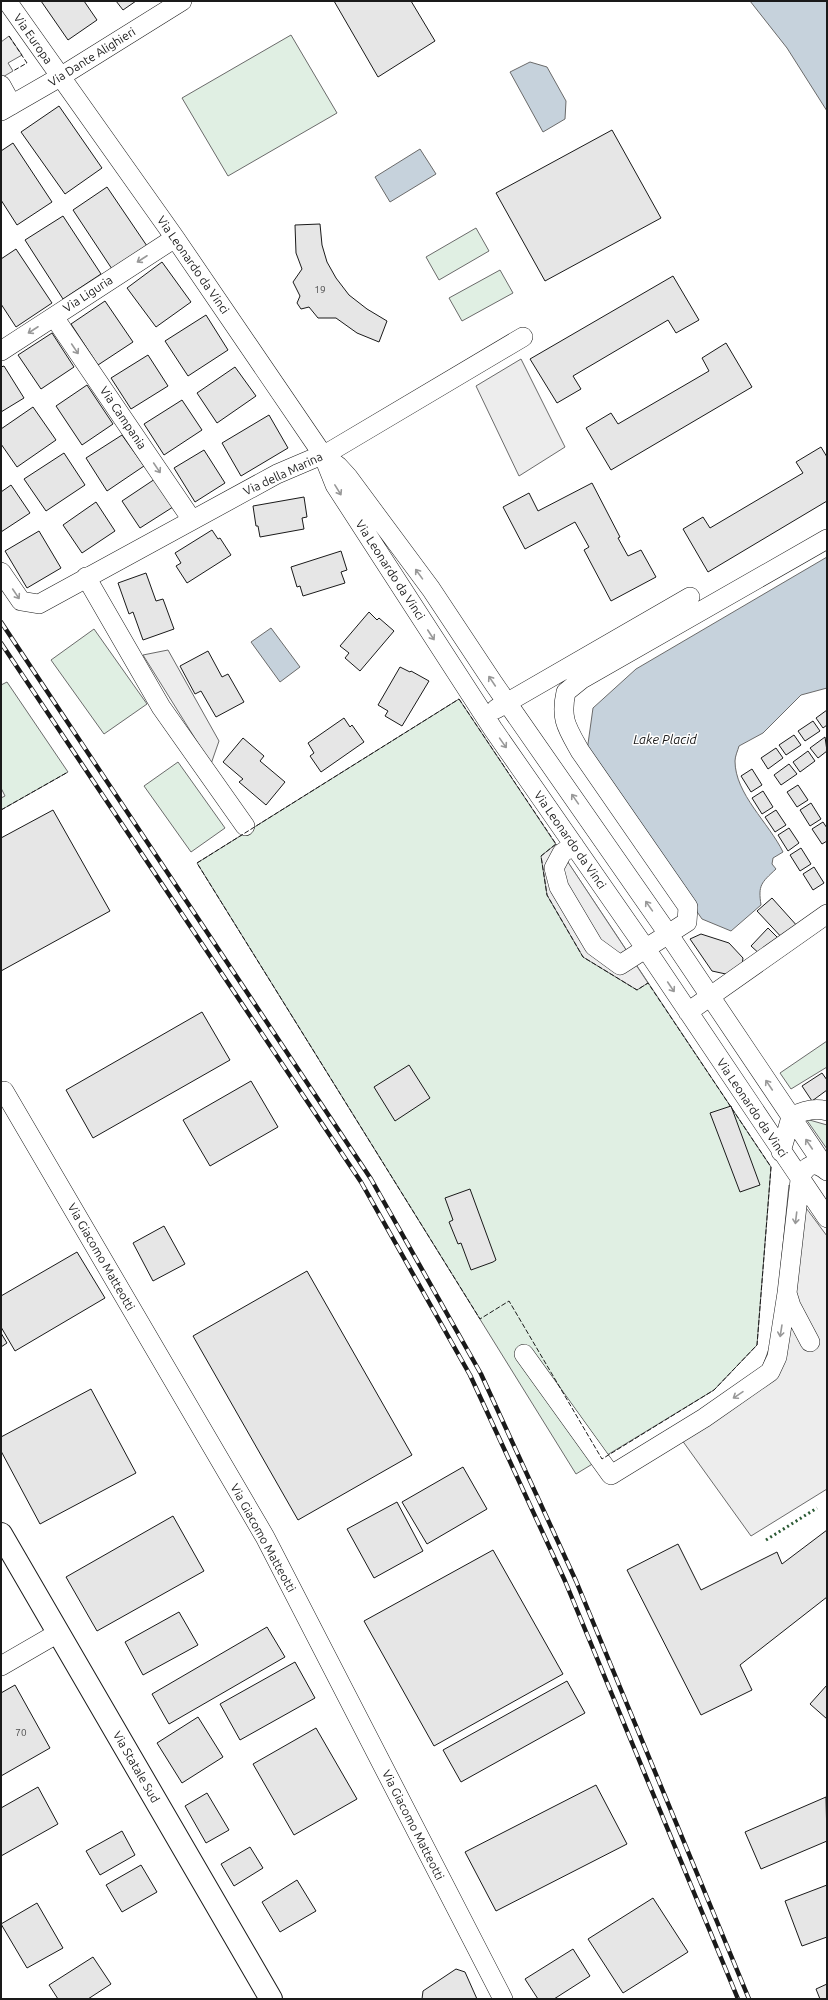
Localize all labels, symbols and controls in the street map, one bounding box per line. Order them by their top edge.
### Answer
street label: Via Europa [11,11,55,66]
street label: Via Dante Alighieri [46,25,138,89]
street label: Via Leonardo da Vinci [155,213,232,316]
one-way arrow [137,255,148,263]
street label: Via Liguria [61,273,115,314]
house number: 19 [314,284,326,295]
one-way arrow [28,326,39,334]
one-way arrow [72,343,80,355]
street label: Via Campania [98,384,149,452]
street label: Via della Marina [241,450,324,498]
one-way arrow [153,462,161,474]
one-way arrow [335,484,343,496]
street label: Via Leonardo da Vinci [353,517,428,622]
one-way arrow [415,568,423,579]
one-way arrow [12,589,20,600]
one-way arrow [427,629,435,640]
one-way arrow [488,676,496,687]
water label: Lake Placid [633,732,698,746]
one-way arrow [499,738,507,749]
street label: Via Leonardo da Vinci [532,788,609,891]
one-way arrow [571,794,579,805]
one-way arrow [645,901,653,912]
one-way arrow [667,981,675,992]
street label: Via Leonardo da Vinci [715,1056,790,1160]
one-way arrow [765,1080,773,1091]
one-way arrow [805,1139,813,1150]
street label: Via Giacomo Matteotti [65,1201,137,1313]
one-way arrow [792,1211,799,1224]
one-way arrow [777,1325,785,1338]
one-way arrow [733,1391,744,1399]
street label: Via Giacomo Matteotti [228,1481,299,1594]
house number: 70 [15,1727,27,1738]
street label: Via Statale Sud [111,1729,162,1805]
street label: Via Giacomo Matteotti [380,1768,447,1882]

